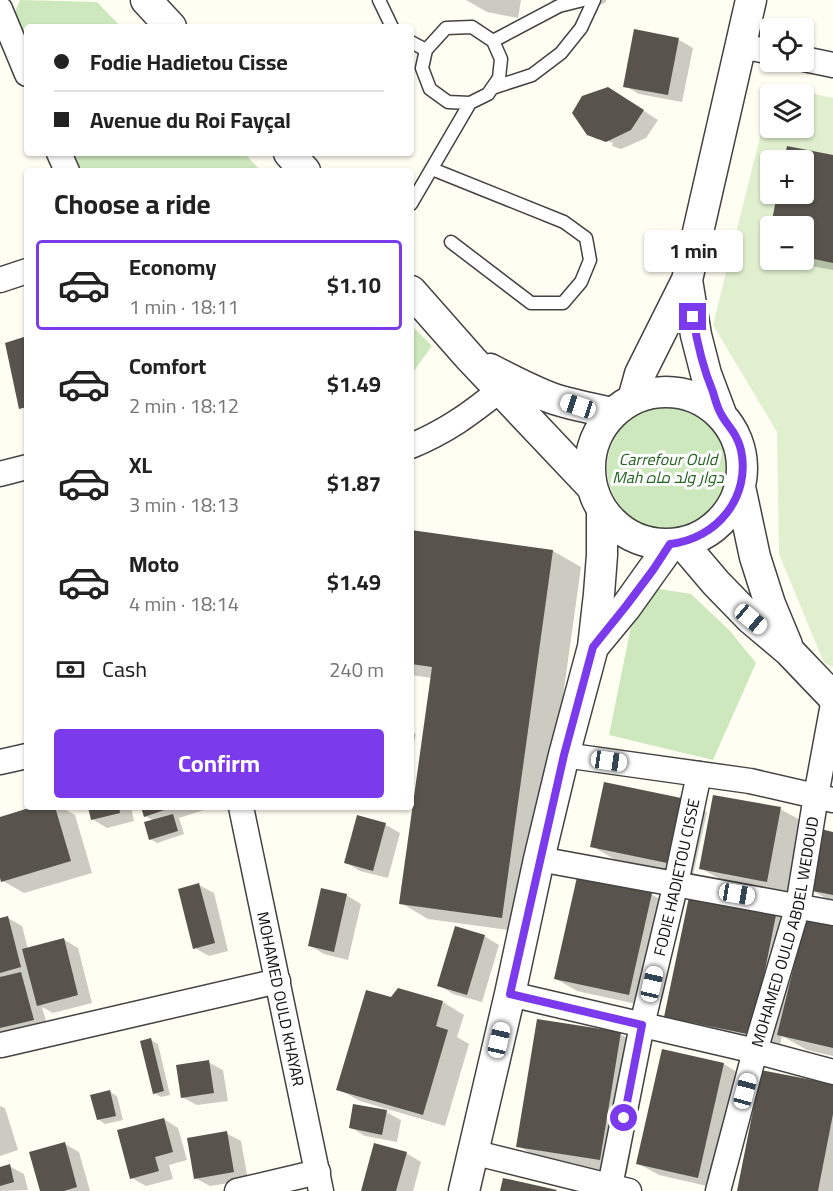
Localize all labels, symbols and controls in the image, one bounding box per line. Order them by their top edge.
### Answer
map controls [760,18,814,270]
button: locate [760,18,814,72]
text: Fodie Hadietou Cisse [90,41,288,83]
button: layers [760,84,814,138]
text: Avenue du Roi Fayçal [90,99,291,141]
button: + [760,150,814,204]
text: Choose a ride [54,179,211,229]
button: − [760,216,814,270]
callout: 1 min [644,230,742,272]
text: 1 min [669,232,718,269]
text: Economy [129,246,216,288]
icon: car [57,258,111,312]
text: $1.10 [327,264,381,306]
text: 1 min · 18:11 [129,288,239,325]
route end [679,303,706,330]
text: Comfort [129,345,206,387]
icon: car [57,357,111,411]
text: $1.49 [327,363,381,405]
text: 2 min · 18:12 [129,387,239,424]
car [558,392,598,420]
text: XL [129,444,152,486]
park label: Carrefour Ould Mah دوار ولد ماه [612,444,725,492]
icon: car [57,456,111,510]
text: $1.87 [327,462,381,504]
text: 3 min · 18:13 [129,486,239,523]
text: Moto [129,543,179,585]
icon: car [57,555,111,609]
text: $1.49 [327,561,381,603]
text: 4 min · 18:14 [129,585,239,622]
car [731,601,771,637]
text: Cash [102,648,147,690]
text: 240 m [329,651,384,688]
icon: cash [54,653,87,686]
button: Confirm [54,729,384,798]
car [590,750,628,772]
street label: FODIE HADIETOU CISSE [644,796,708,959]
street label: MOHAMED OULD ABDEL WEDOUD [742,814,827,1051]
car [718,882,756,906]
street label: MOHAMED OULD KHAYAR [248,909,314,1089]
car [639,964,665,1004]
car [486,1020,512,1060]
car [732,1071,758,1111]
route start [610,1104,637,1131]

